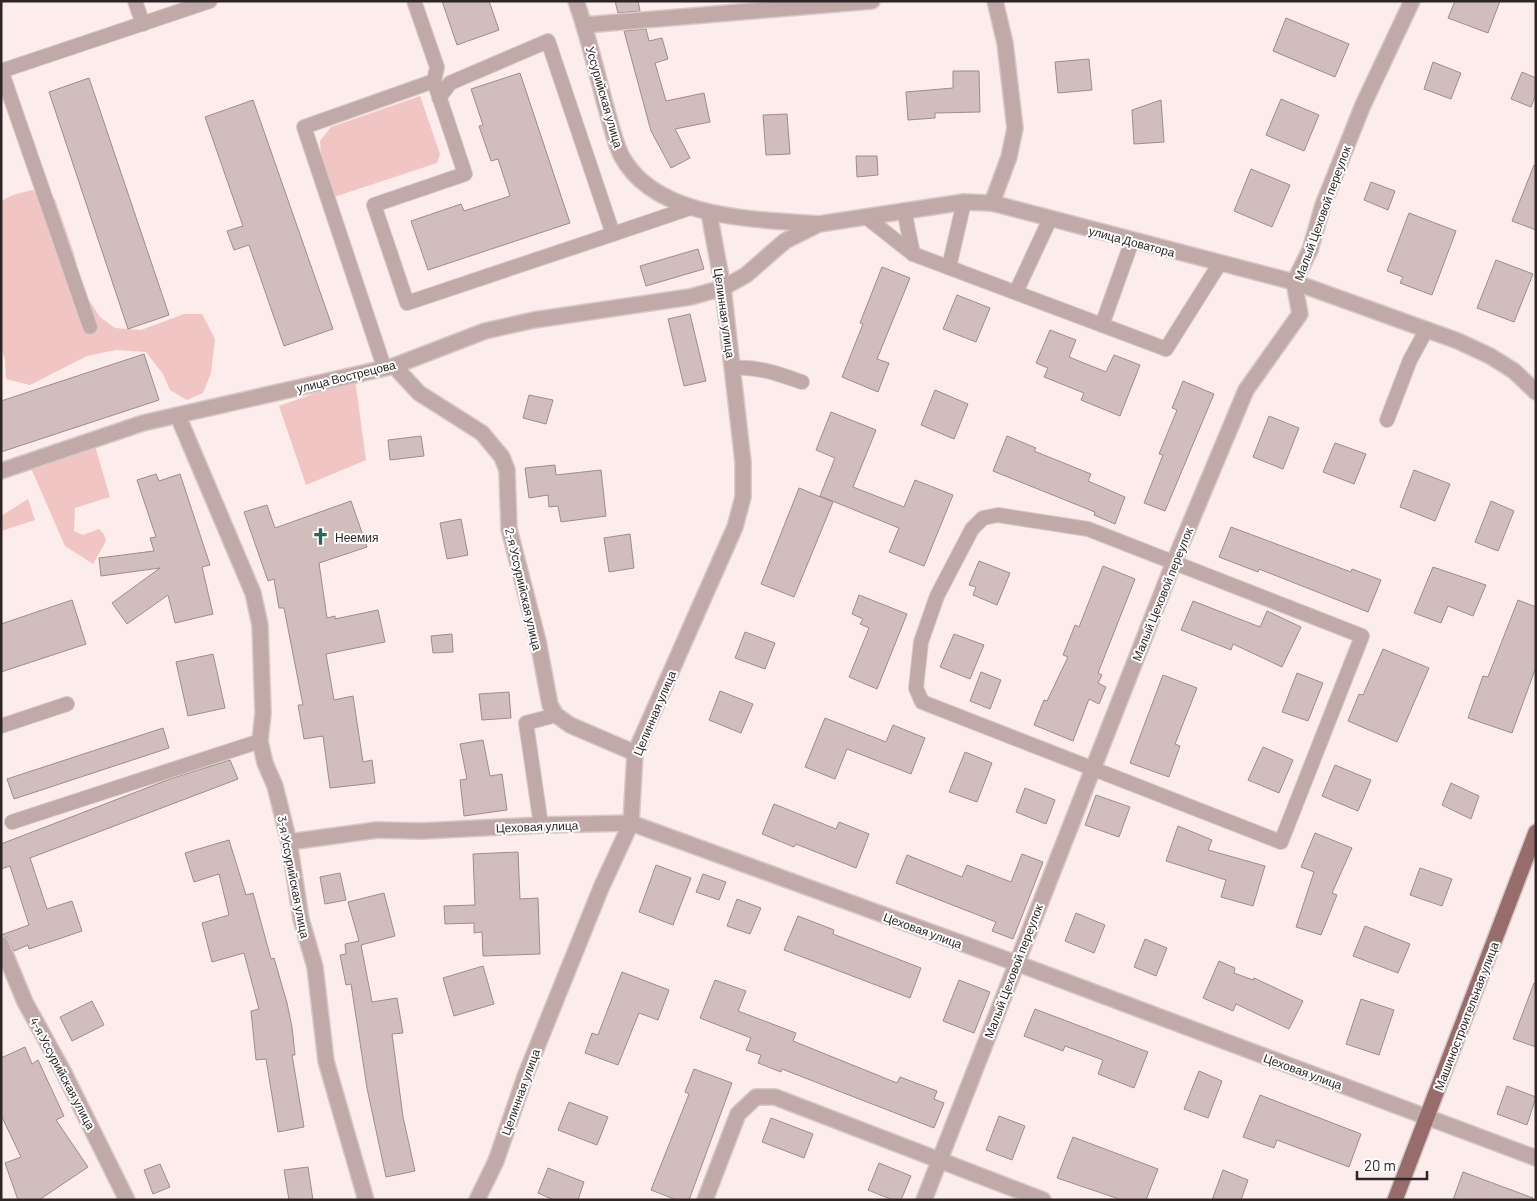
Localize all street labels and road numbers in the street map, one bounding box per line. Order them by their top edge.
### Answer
street label: Уссурийская улица [583,45,626,150]
street label: Малый Цеховой переулок [1291,143,1354,283]
street label: улица Доватора [1087,223,1177,260]
street label: Целинная улица [711,267,738,359]
street label: улица Вострецова [295,357,397,396]
street label: Малый Цеховой переулок [1129,525,1196,663]
street label: 2-я Уссурийская улица [502,527,545,652]
street label: Целинная улица [630,668,679,758]
street label: 3-я Уссурийская улица [274,814,313,940]
street label: Цеховая улица [495,818,579,835]
street label: Малый Цеховой переулок [981,901,1046,1040]
street label: Цеховая улица [881,909,965,952]
street label: Машиностроительная улица [1431,939,1502,1093]
street label: 4-я Уссурийская улица [27,1014,99,1132]
street label: Целинная улица [498,1047,543,1137]
street label: Цеховая улица [1261,1050,1345,1093]

